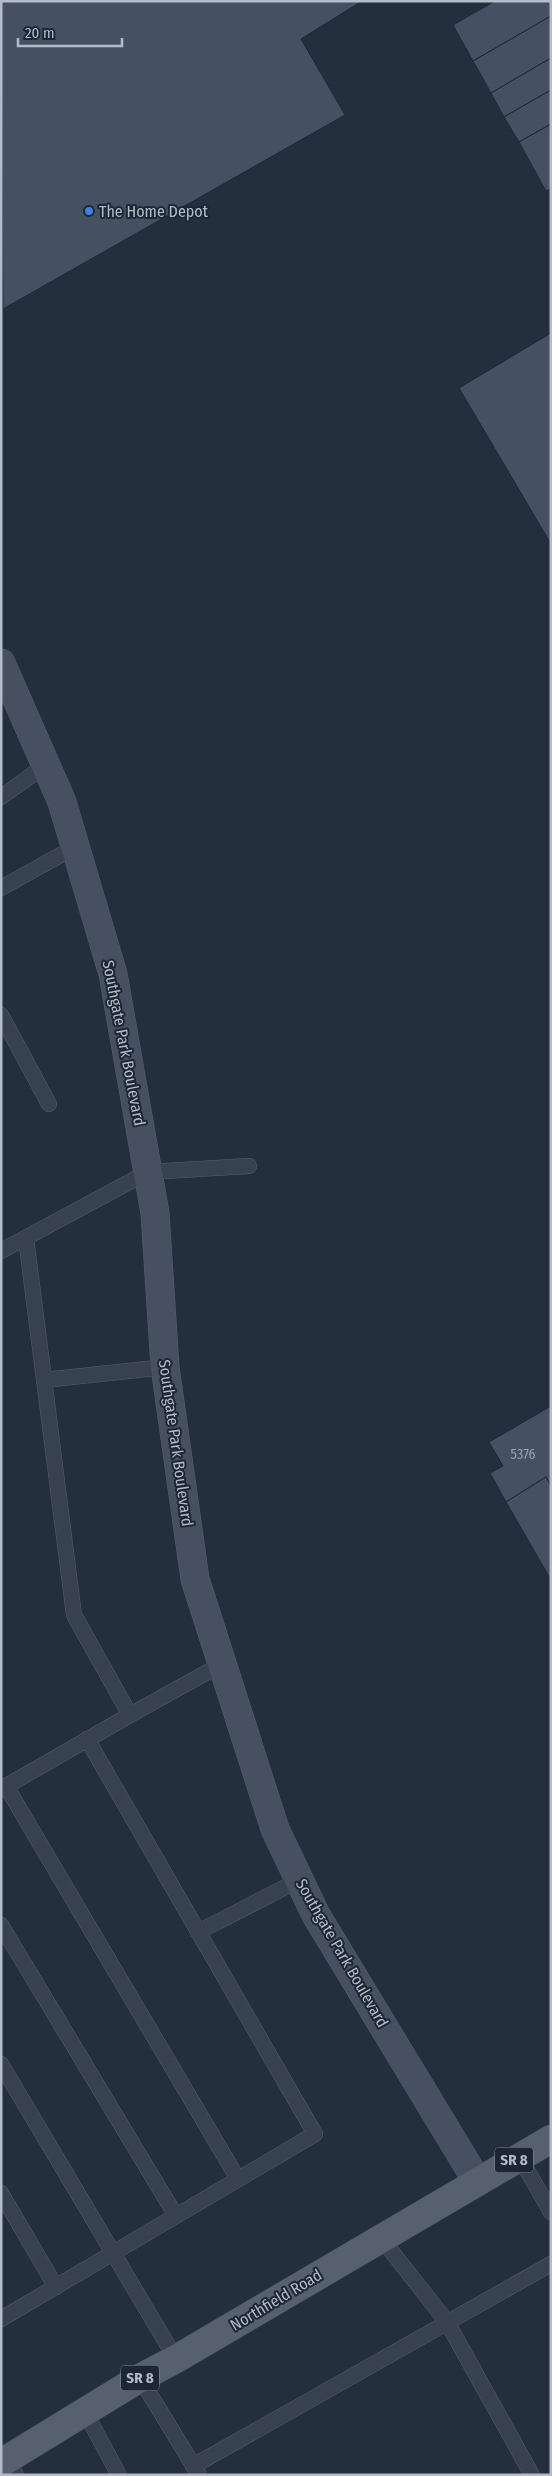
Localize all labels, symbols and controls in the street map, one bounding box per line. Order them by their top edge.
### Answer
scale bar [18,15,121,47]
text: 20 m [25,24,55,42]
place label: The Home Depot [99,202,209,221]
marker: The Home Depot [83,205,95,217]
street label: Southgate Park Boulevard [99,959,149,1127]
street label: Southgate Park Boulevard [155,1358,197,1528]
house number: 5376 [511,1446,535,1463]
street label: Southgate Park Boulevard [292,1875,392,2031]
road number: SR 8 [495,2148,533,2172]
street label: Northfield Road [227,2265,325,2335]
road number: SR 8 [121,2366,159,2390]

